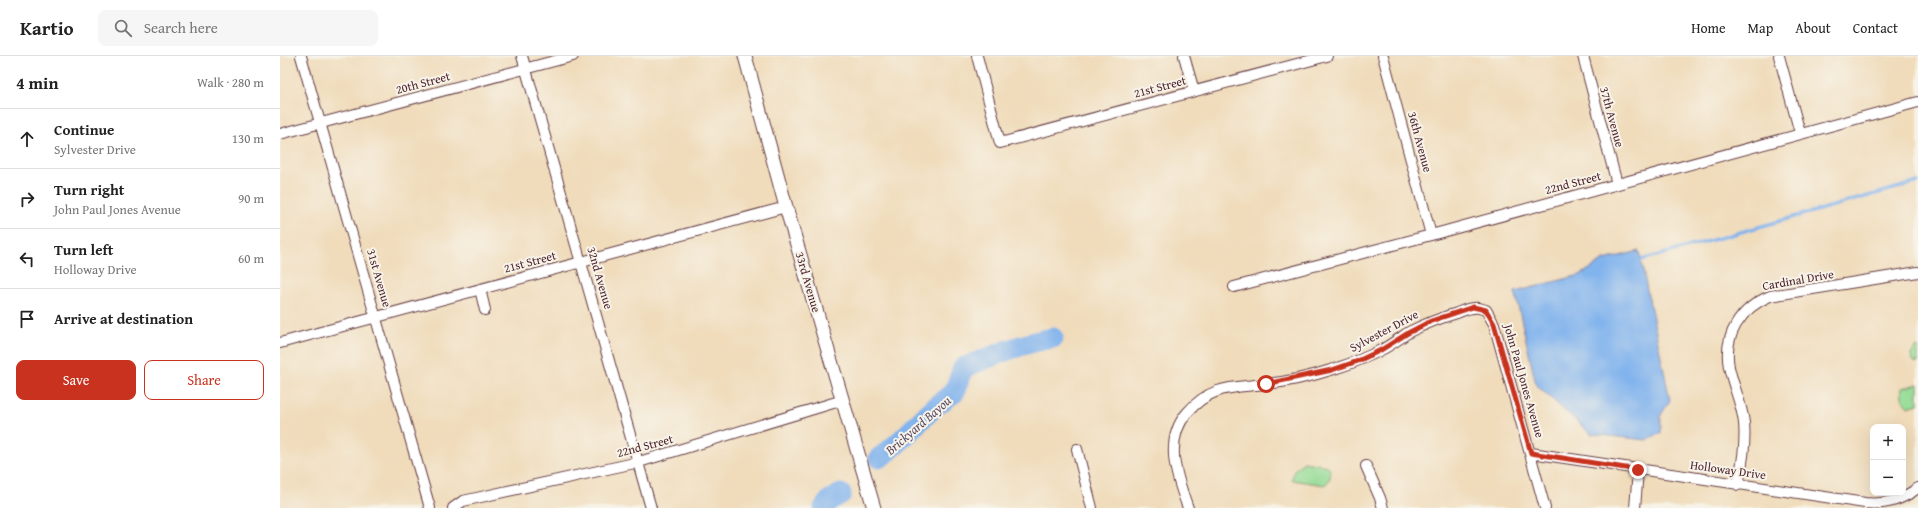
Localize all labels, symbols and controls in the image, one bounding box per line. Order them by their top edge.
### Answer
search box [98,10,378,46]
text: Kartio [20,14,74,42]
icon: search [112,17,134,39]
text: Search here [144,17,218,38]
text: Home [1691,18,1726,38]
text: Map [1748,18,1773,38]
text: About [1795,18,1831,38]
text: Contact [1853,18,1898,38]
street label: 20th Street [394,67,453,98]
text: 4 min [16,70,58,95]
street label: 21st Street [1132,71,1189,102]
text: Walk · 280 m [197,73,264,92]
street label: 37th Avenue [1596,85,1629,149]
street label: 36th Avenue [1404,110,1437,174]
text: Continue [54,119,115,140]
icon: ahead [16,128,38,150]
text: 130 m [232,129,264,148]
text: Sylvester Drive [54,140,136,159]
street label: 22nd Street [1543,167,1604,198]
text: Turn right [54,179,125,200]
icon: right [16,188,38,210]
text: 90 m [238,189,264,208]
text: John Paul Jones Avenue [54,200,181,219]
text: Turn left [54,239,113,260]
street label: 32nd Avenue [583,245,618,311]
street label: 21st Street [502,246,559,277]
street label: 31st Avenue [363,247,396,309]
icon: left [16,248,38,270]
text: 60 m [238,249,264,268]
street label: 33rd Avenue [792,250,825,314]
text: Holloway Drive [54,260,137,279]
street label: Cardinal Drive [1761,265,1835,294]
street label: Sylvester Drive [1346,305,1421,356]
icon: arrive [16,308,38,330]
text: Arrive at destination [54,308,193,329]
street label: John Paul Jones Avenue [1500,320,1549,440]
button: Save [16,360,136,400]
button: Share [144,360,264,400]
route start [1257,375,1275,393]
water label: Brickyard Bayou [880,391,956,460]
map controls [1870,424,1906,496]
button: + [1870,424,1906,460]
street label: 22nd Street [615,430,676,461]
street label: Holloway Drive [1689,456,1767,483]
button: − [1870,460,1906,496]
route end [1629,461,1647,479]

